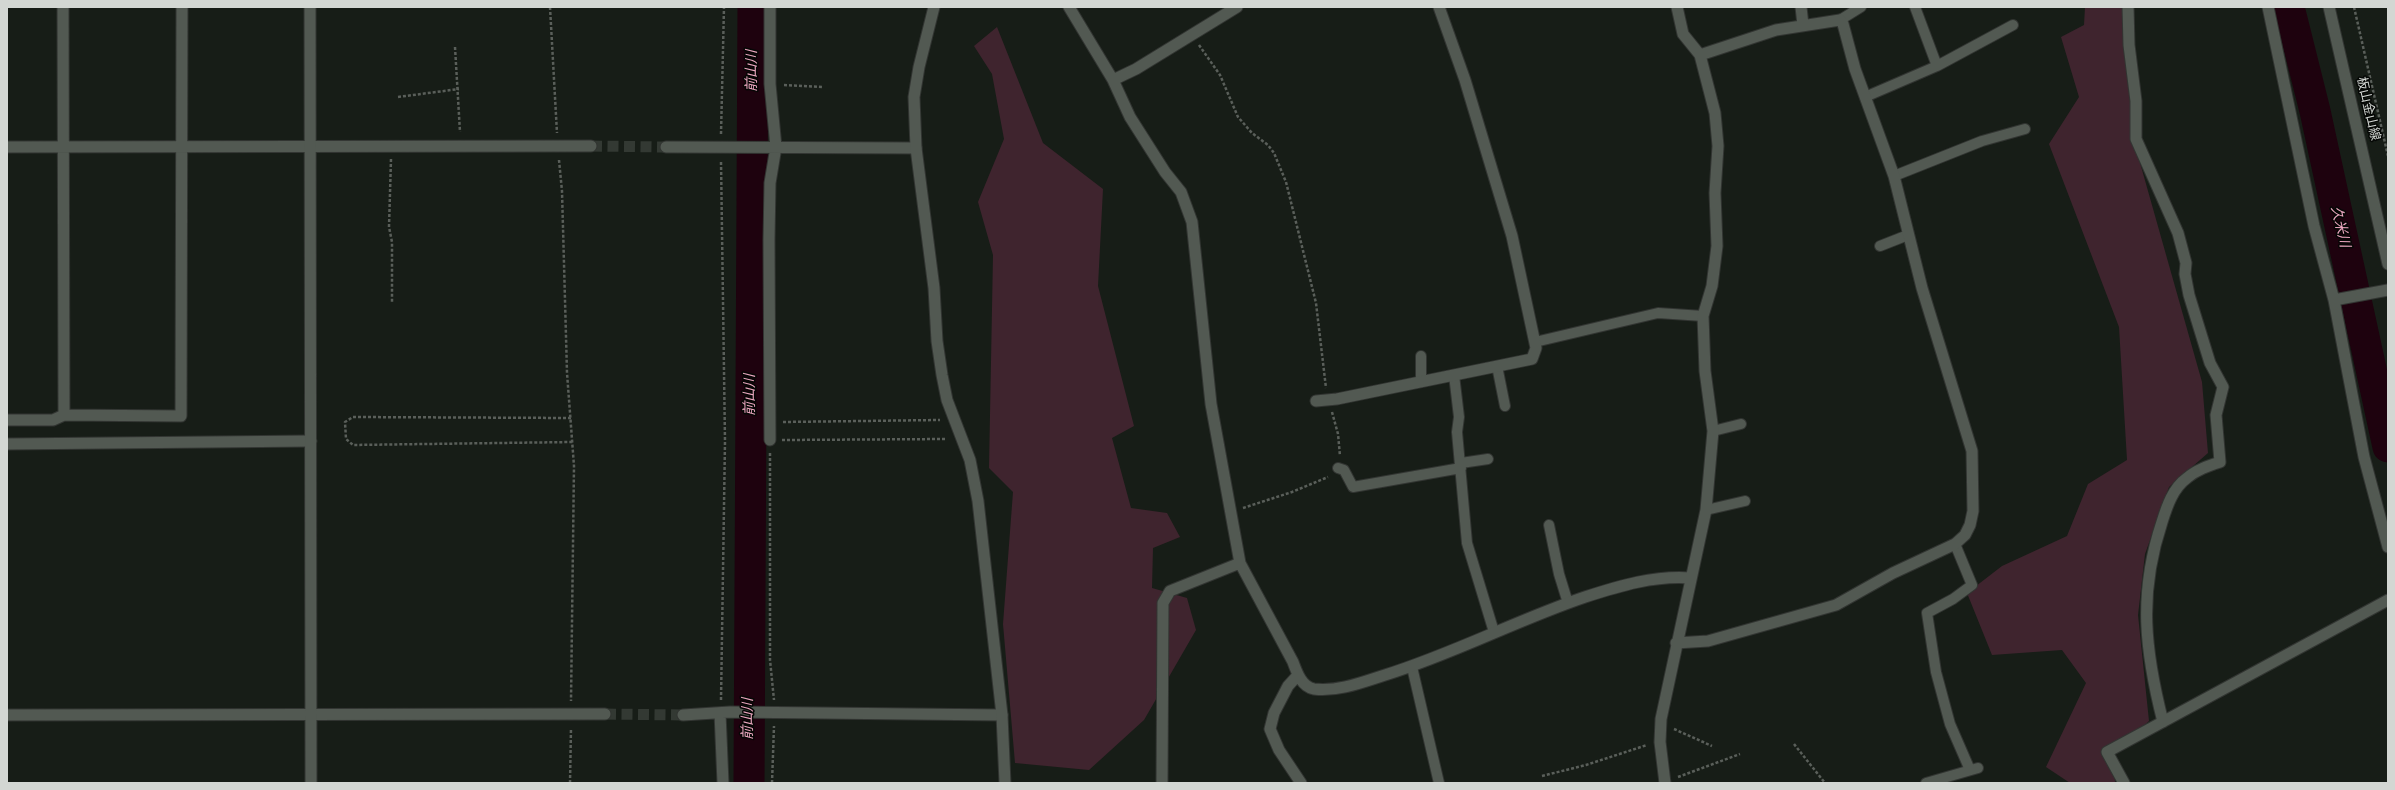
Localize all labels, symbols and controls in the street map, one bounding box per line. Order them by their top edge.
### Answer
water label: 前山川 [745,50,761,92]
street label: 板山金山線 [2352,76,2382,142]
water label: 久米川 [2326,205,2352,249]
water label: 前山川 [743,374,759,416]
water label: 前山川 [741,698,757,740]

